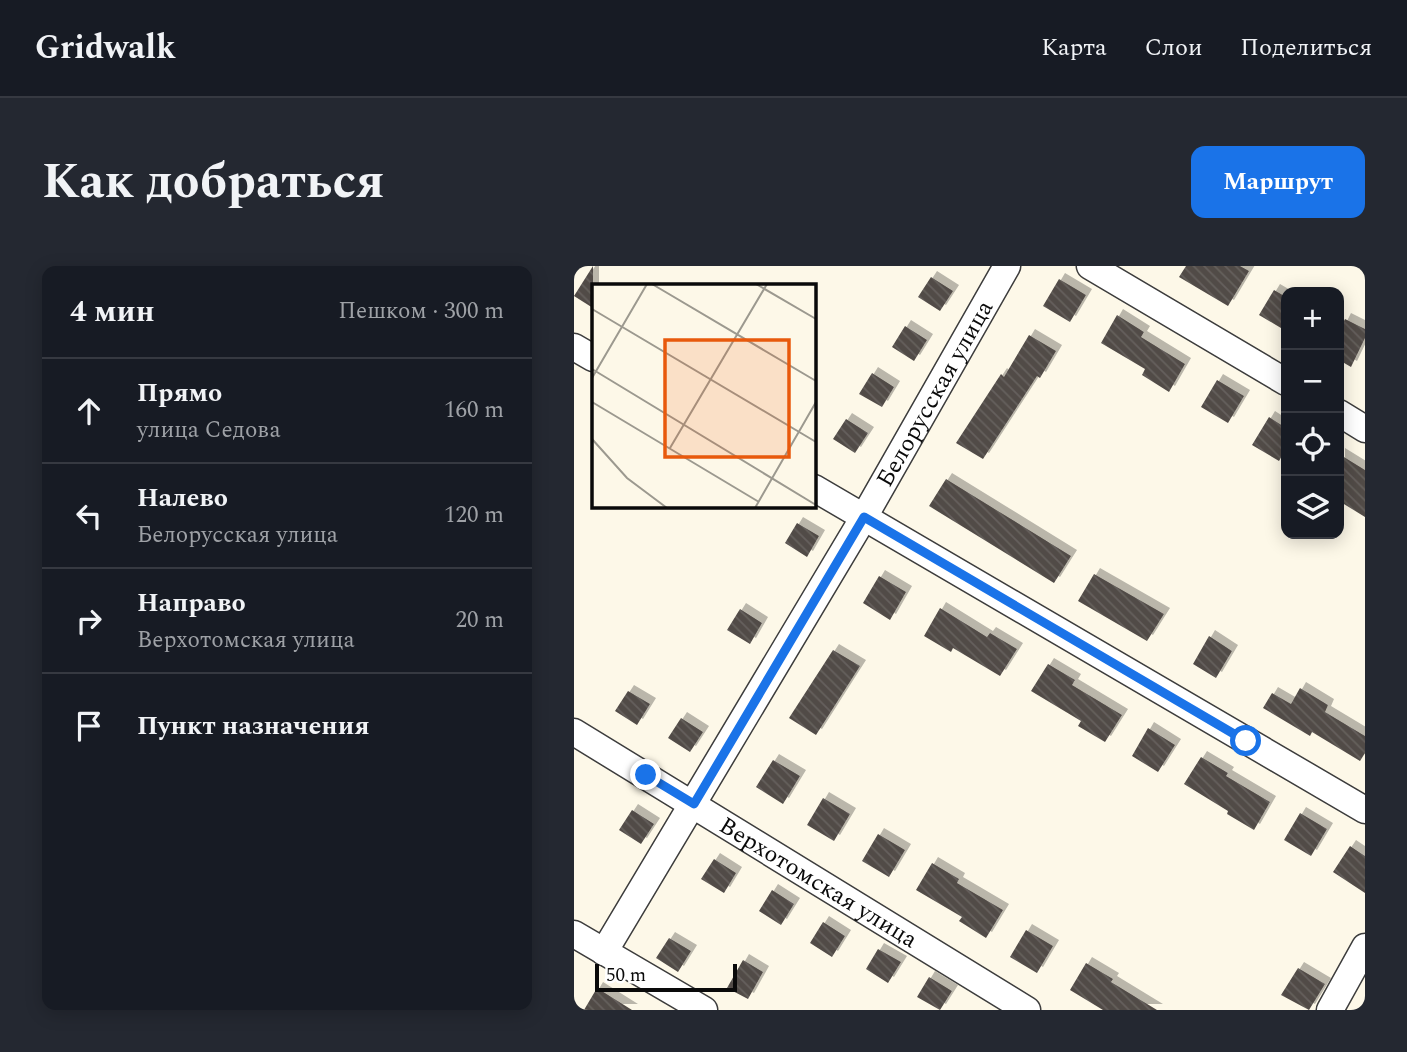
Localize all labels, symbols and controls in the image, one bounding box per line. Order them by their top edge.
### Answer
text: Gridwalk [35,23,176,73]
text: Карта [1041,30,1107,66]
text: Слои [1145,30,1202,66]
text: Поделиться [1240,30,1372,66]
text: Как добраться [42,145,384,220]
button: Маршрут [1191,146,1365,218]
inset map [592,284,816,508]
map controls [1281,287,1344,539]
button: + [1281,287,1344,350]
text: 4 мин [70,289,155,335]
text: Пешком · 300 m [338,294,504,329]
street label: Белорусская улица [868,294,1003,494]
button: − [1281,350,1344,413]
text: Прямо [137,373,222,413]
icon: ahead [70,392,108,430]
text: 160 m [444,393,504,428]
text: улица Седова [137,413,281,448]
button: locate [1281,413,1344,476]
button: layers [1281,476,1344,539]
text: Налево [137,478,228,518]
icon: left [70,497,108,535]
text: 120 m [444,498,504,533]
text: Белорусская улица [137,518,338,553]
text: Направо [137,583,246,623]
icon: right [70,602,108,640]
text: 20 m [455,603,504,638]
text: Верхотомская улица [137,623,355,658]
text: Пункт назначения [137,706,370,746]
icon: arrive [70,707,108,745]
route start [1230,725,1261,756]
route end [630,759,661,790]
street label: Верхотомская улица [712,808,925,958]
scale bar [595,961,737,993]
text: 50 m [606,961,646,990]

